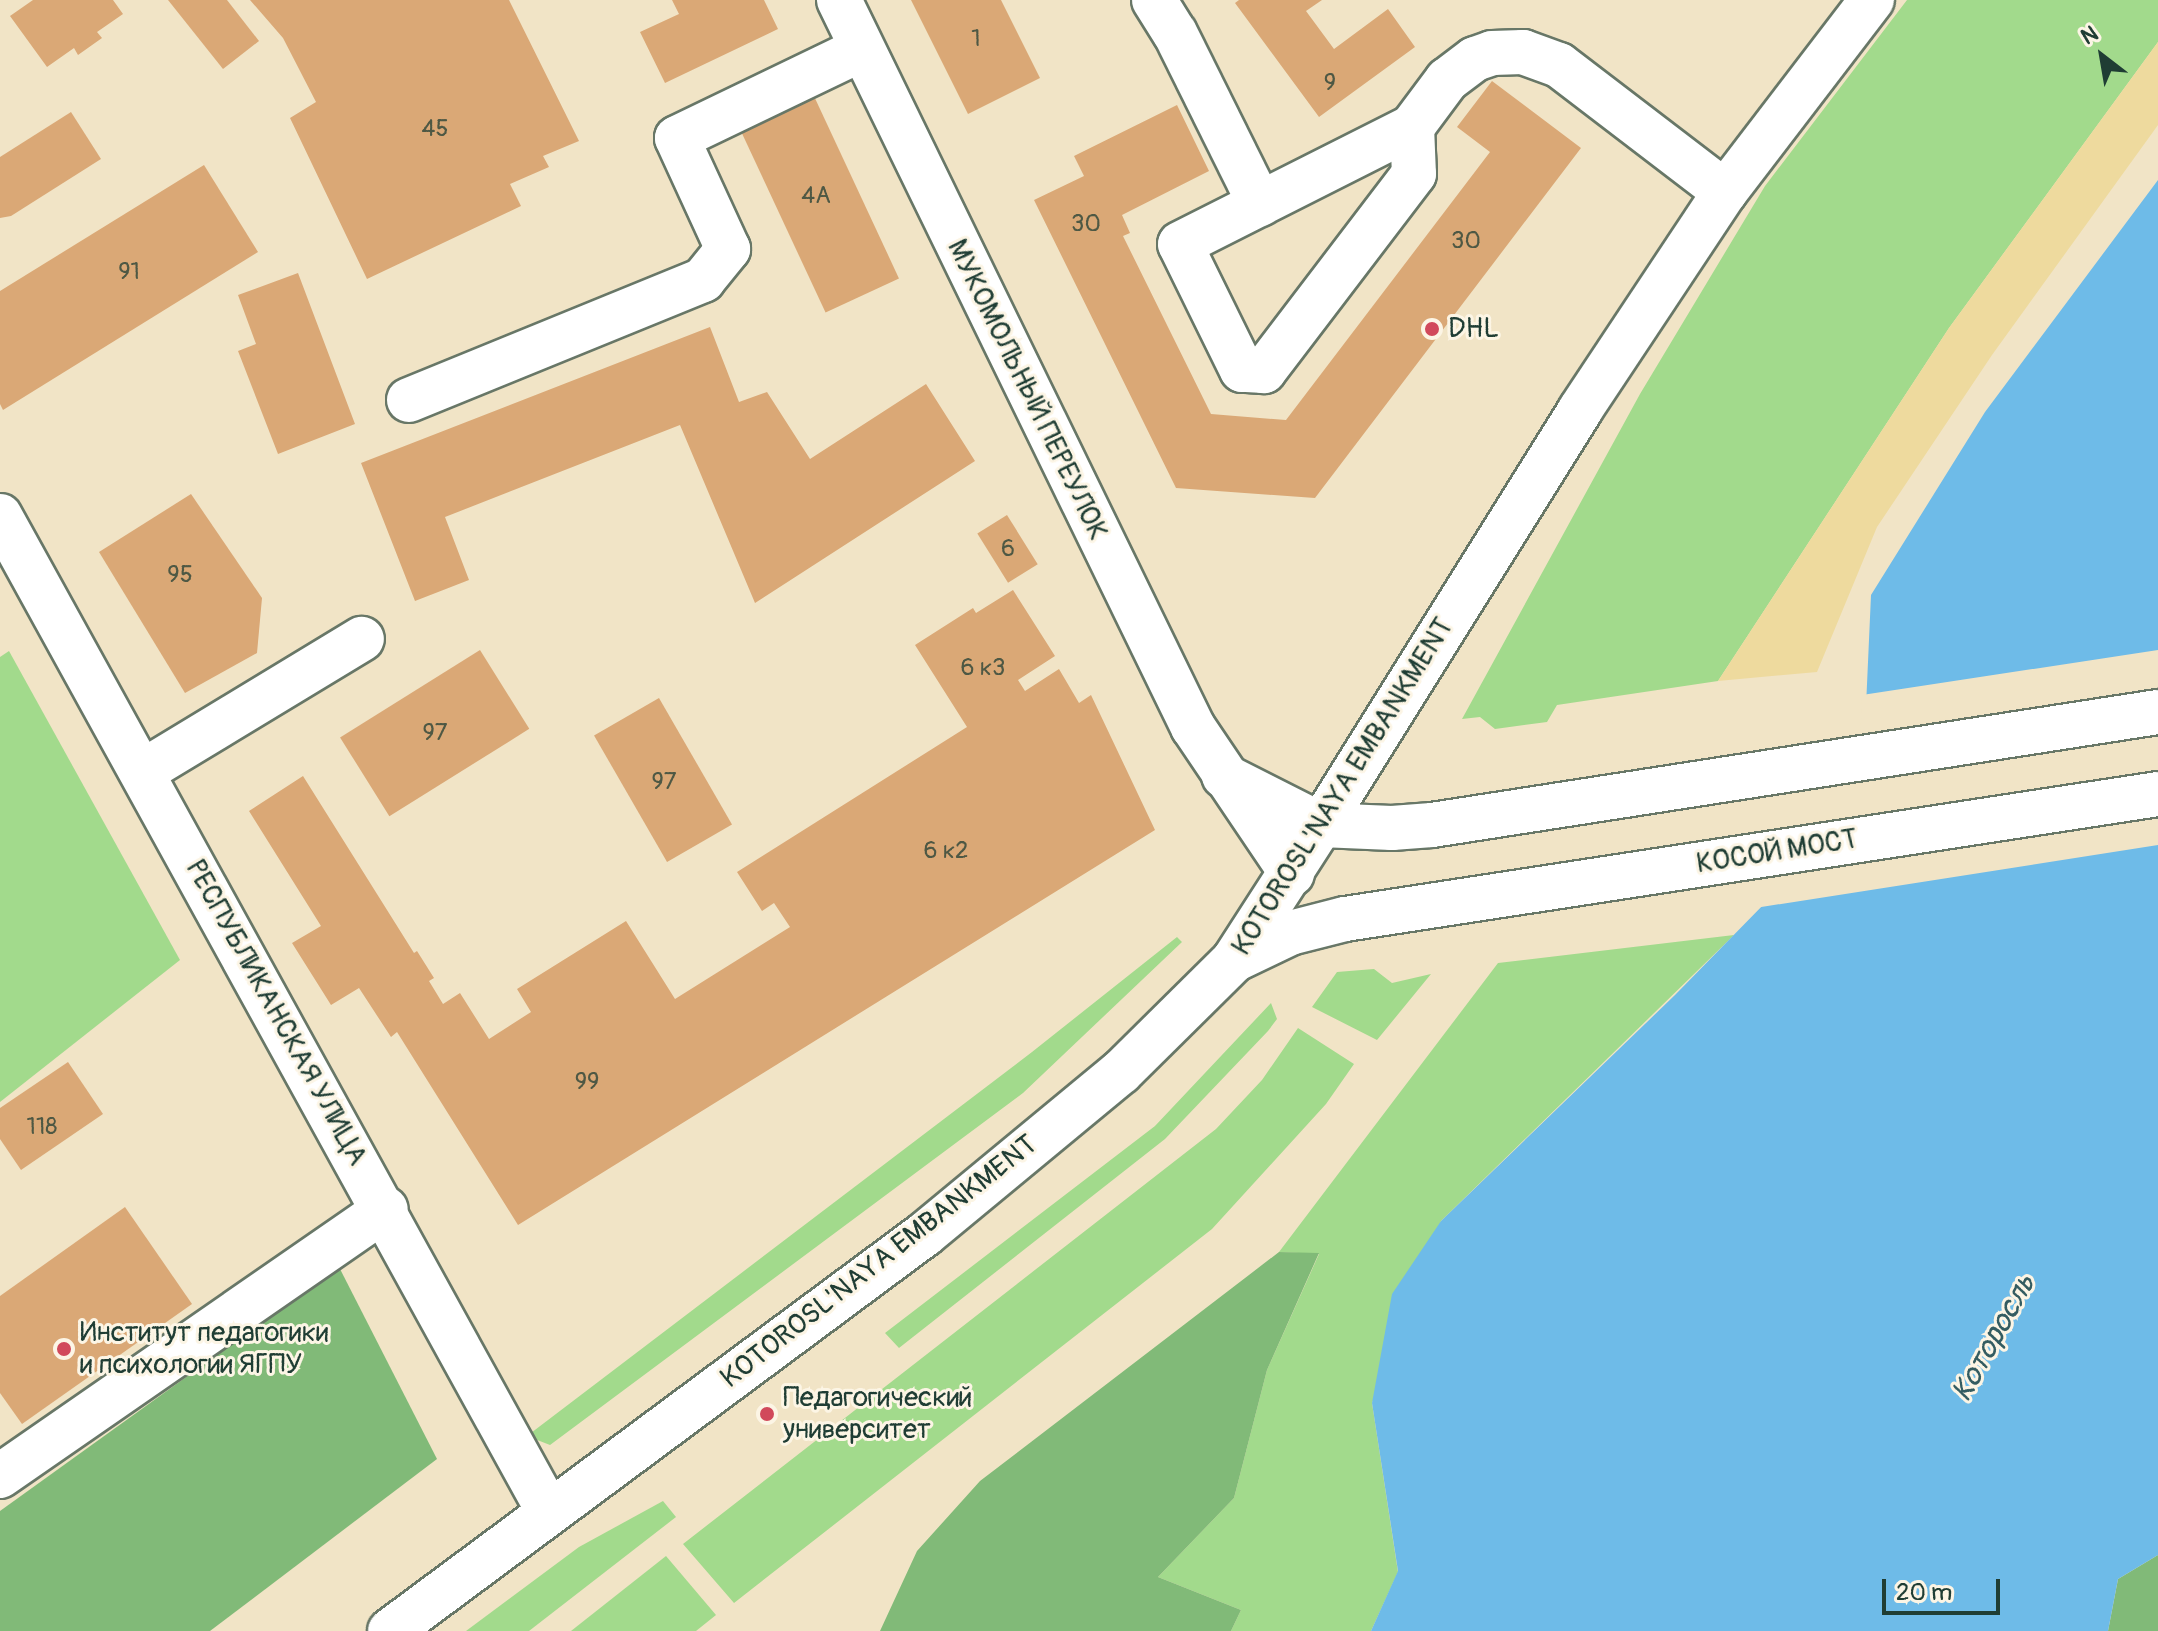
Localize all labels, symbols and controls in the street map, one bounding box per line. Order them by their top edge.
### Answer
north arrow [2062,16,2142,96]
text: N [2076,20,2103,51]
house number: 1 [971,25,981,53]
house number: 9 [1324,69,1336,97]
house number: 45 [422,115,448,143]
house number: 4А [801,182,831,210]
house number: 30 [1071,210,1101,238]
house number: 30 [1451,227,1481,255]
street label: МУКОМОЛЬНЫЙ ПЕРЕУЛОК [939,234,1115,546]
house number: 91 [118,258,140,286]
place label: DHL [1448,312,1499,346]
marker: DHL [1423,320,1441,338]
house number: 6 [1001,535,1015,563]
house number: 95 [167,561,193,589]
street label: KOTOROSL'NAYA EMBANKMENT [1225,612,1461,962]
house number: 6 к3 [961,654,1005,682]
house number: 97 [422,719,448,747]
house number: 97 [651,768,677,796]
street label: КОСОЙ МОСТ [1694,823,1860,881]
house number: 6 к2 [924,837,968,865]
street label: РЕСПУБЛИКАНСКАЯ УЛИЦА [178,854,374,1172]
house number: 99 [575,1068,599,1096]
house number: 118 [27,1113,57,1141]
street label: KOTOROSL'NAYA EMBANKMENT [714,1128,1044,1396]
water label: Которосль [1944,1268,2044,1408]
place label: Институт педагогики и психологии ЯГПУ [80,1316,328,1382]
marker: Институт педагогики и психологии ЯГПУ [55,1340,73,1358]
place label: Педагогический университет [783,1381,973,1447]
marker: Педагогический университет [758,1405,776,1423]
scale bar [1886,1563,2004,1613]
text: 20 m [1896,1578,1952,1607]

